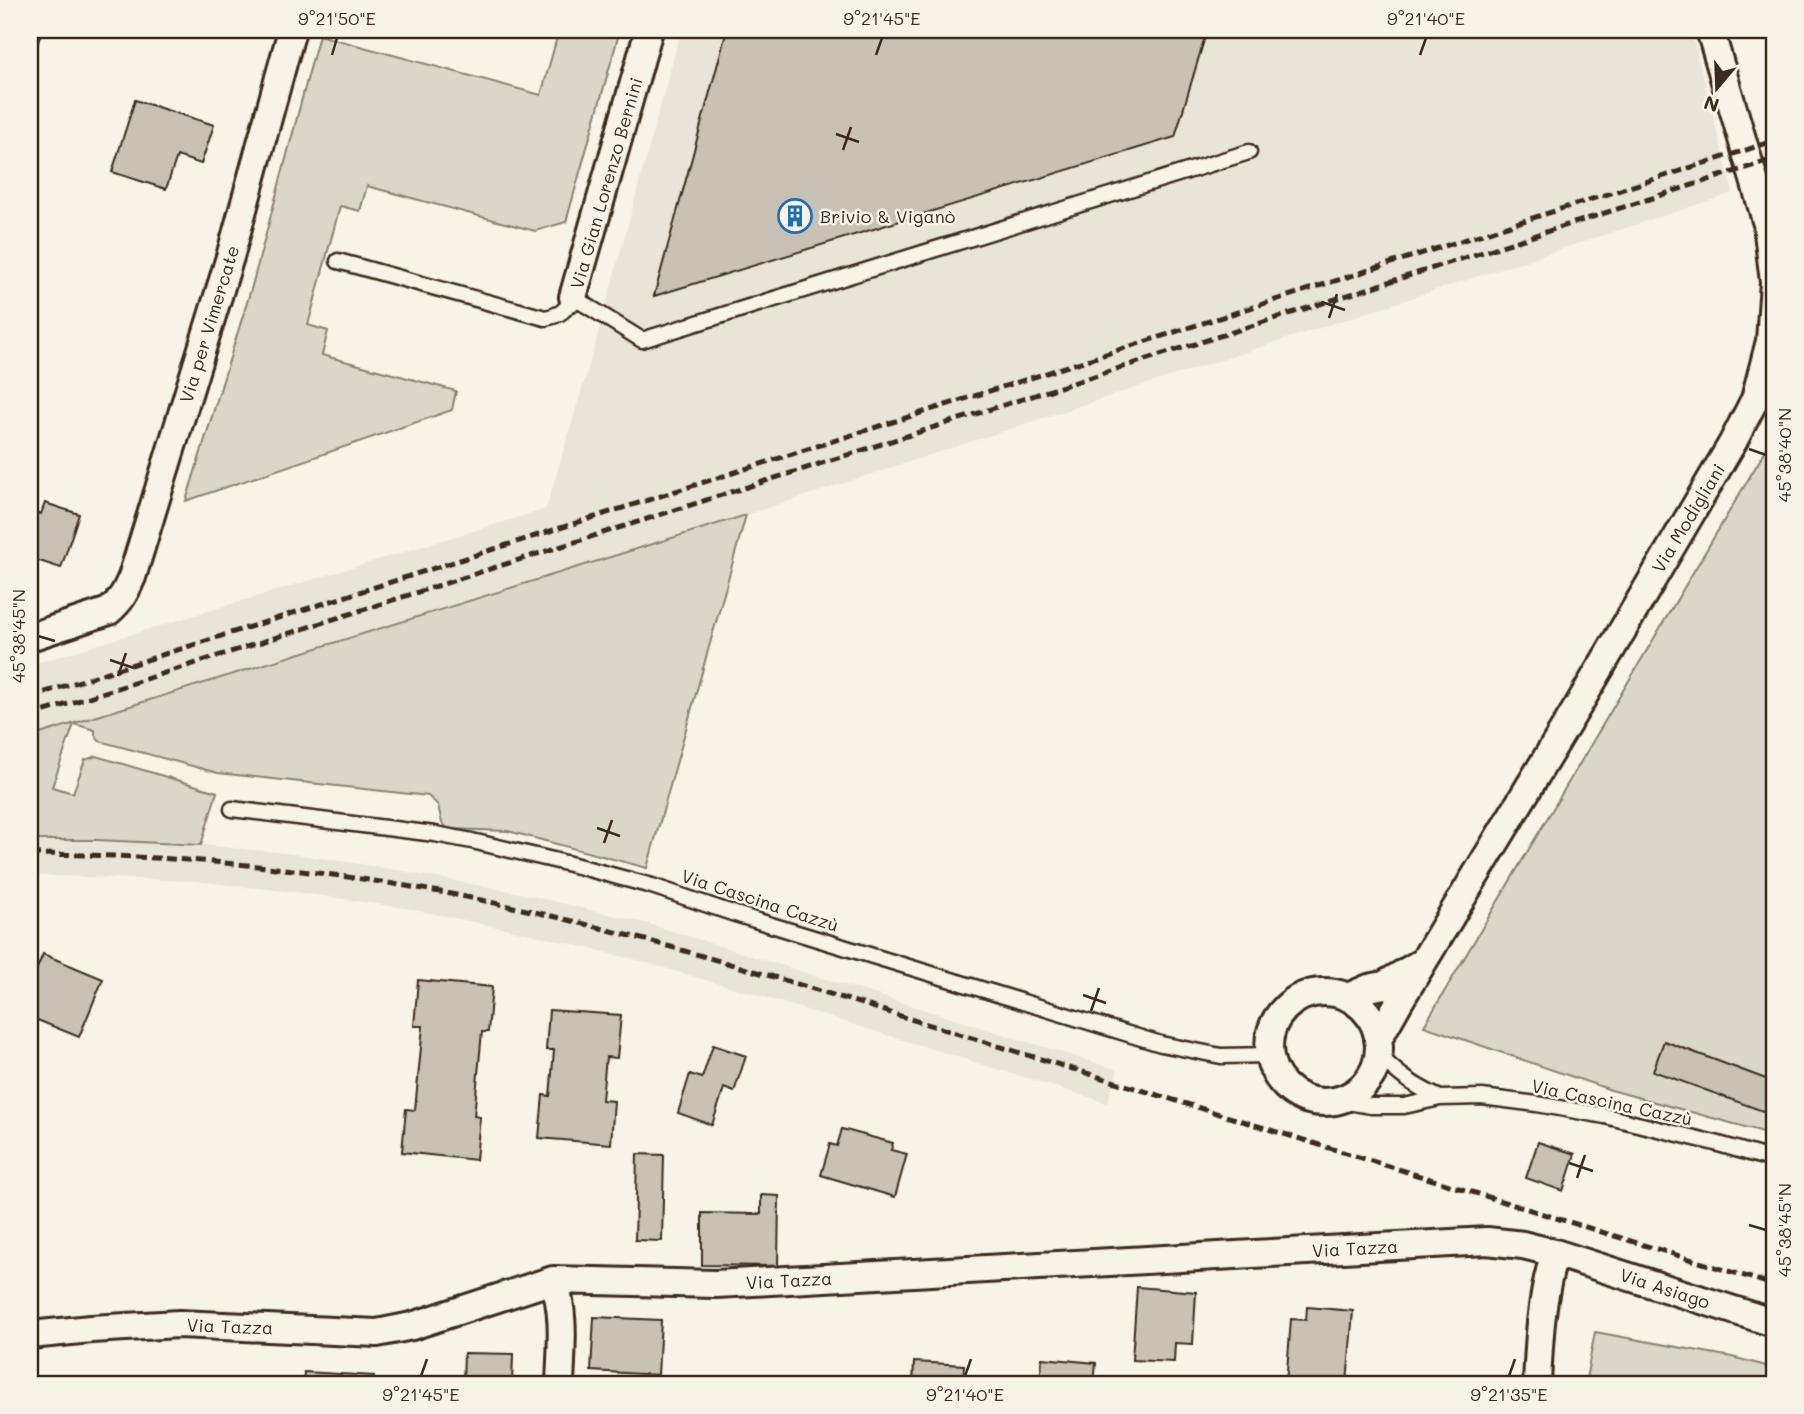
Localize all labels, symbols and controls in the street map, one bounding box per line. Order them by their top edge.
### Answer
text: 9°21'50"E [298,6,376,30]
text: 9°21'45"E [843,6,921,30]
text: 9°21'40"E [1387,6,1465,30]
north arrow [1682,52,1752,122]
street label: Via Gian Lorenzo Bernini [564,74,648,292]
text: N [1700,90,1722,119]
building icon: Brivio & Viganò [776,197,814,235]
place label: Brivio & Viganò [820,204,956,228]
street label: Via per Vimercate [174,242,244,406]
text: 45°38'40"N [1772,408,1796,502]
street label: Via Modigliani [1646,459,1730,577]
text: 45°38'45"N [6,589,30,683]
street label: Via Cascina Cazzù [678,863,842,937]
street label: Via Cascina Cazzù [1529,1073,1695,1131]
text: 45°38'45"N [1772,1183,1796,1277]
street label: Via Tazza [1311,1234,1399,1262]
street label: Via Asiago [1617,1262,1713,1314]
street label: Via Tazza [745,1266,833,1294]
street label: Via Tazza [186,1312,274,1340]
text: 9°21'45"E [382,1382,460,1406]
text: 9°21'40"E [926,1382,1004,1406]
text: 9°21'35"E [1470,1382,1548,1406]

